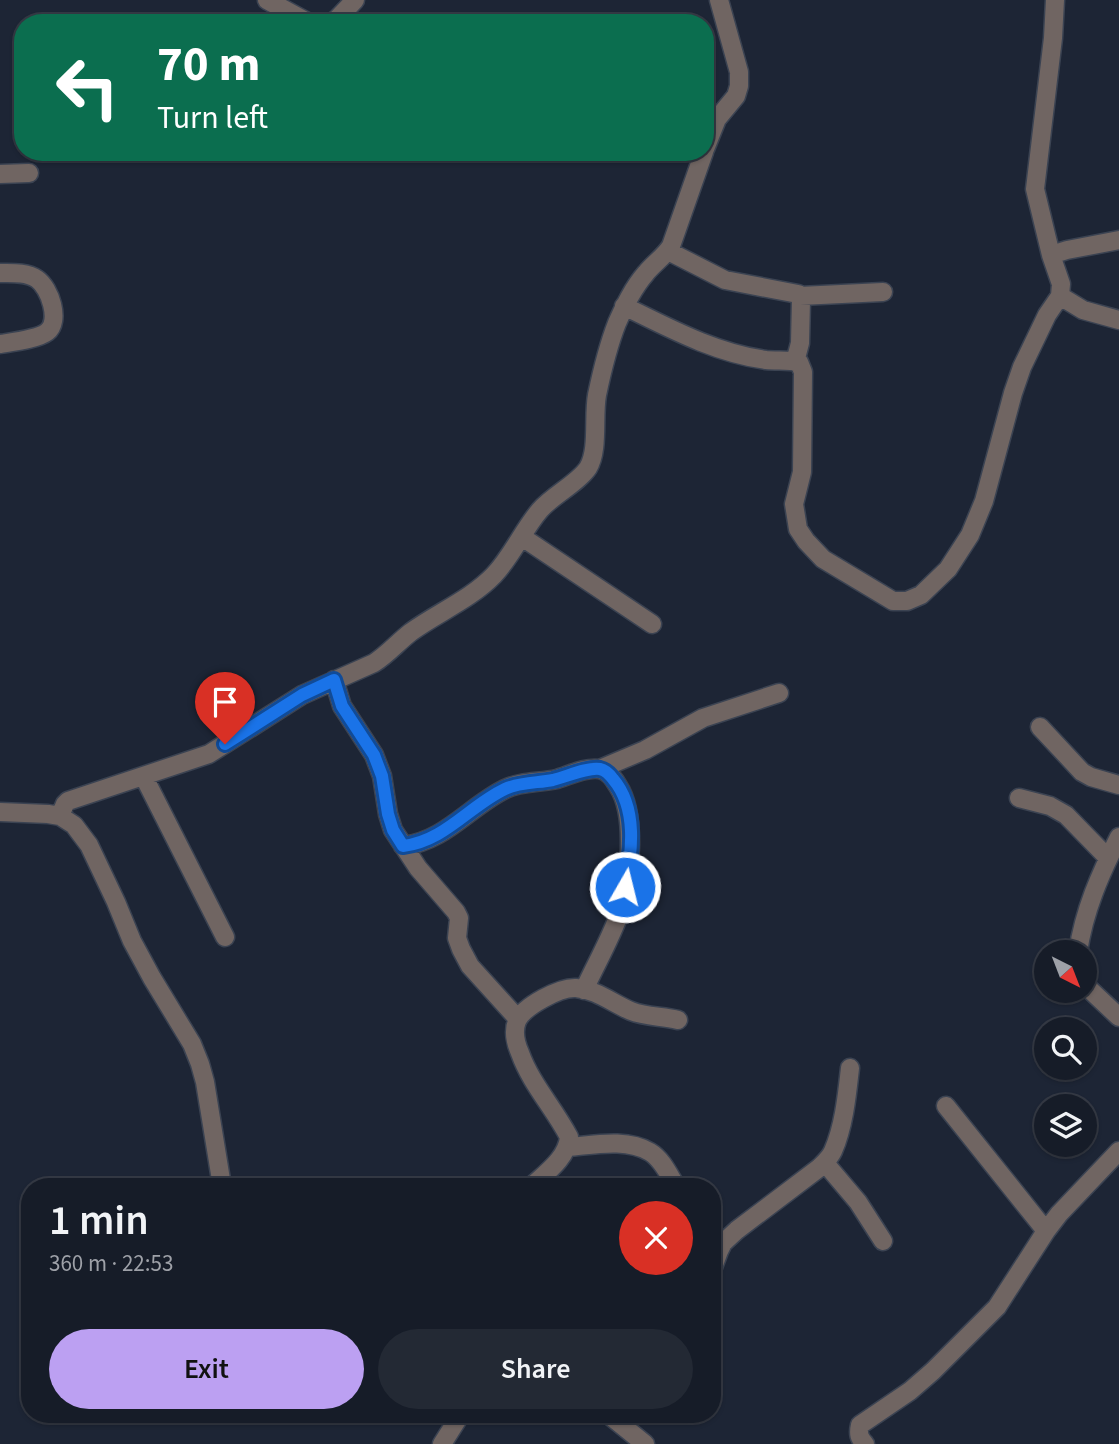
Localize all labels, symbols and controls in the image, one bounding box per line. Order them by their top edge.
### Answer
text: 70 m [157,30,261,100]
icon: left [42,42,133,133]
text: Turn left [157,95,268,141]
pin [195,672,255,744]
icon: arrive [206,683,244,721]
position arrow [588,850,662,924]
north arrow [1034,940,1097,1003]
map controls [1034,940,1097,1157]
button: search [1034,1017,1097,1080]
button: layers [1034,1094,1097,1157]
text: 1 min [49,1191,149,1251]
button: close [619,1201,693,1275]
text: 360 m · 22:53 [49,1247,173,1280]
button: Exit [49,1329,364,1409]
button: Share [378,1329,693,1409]

